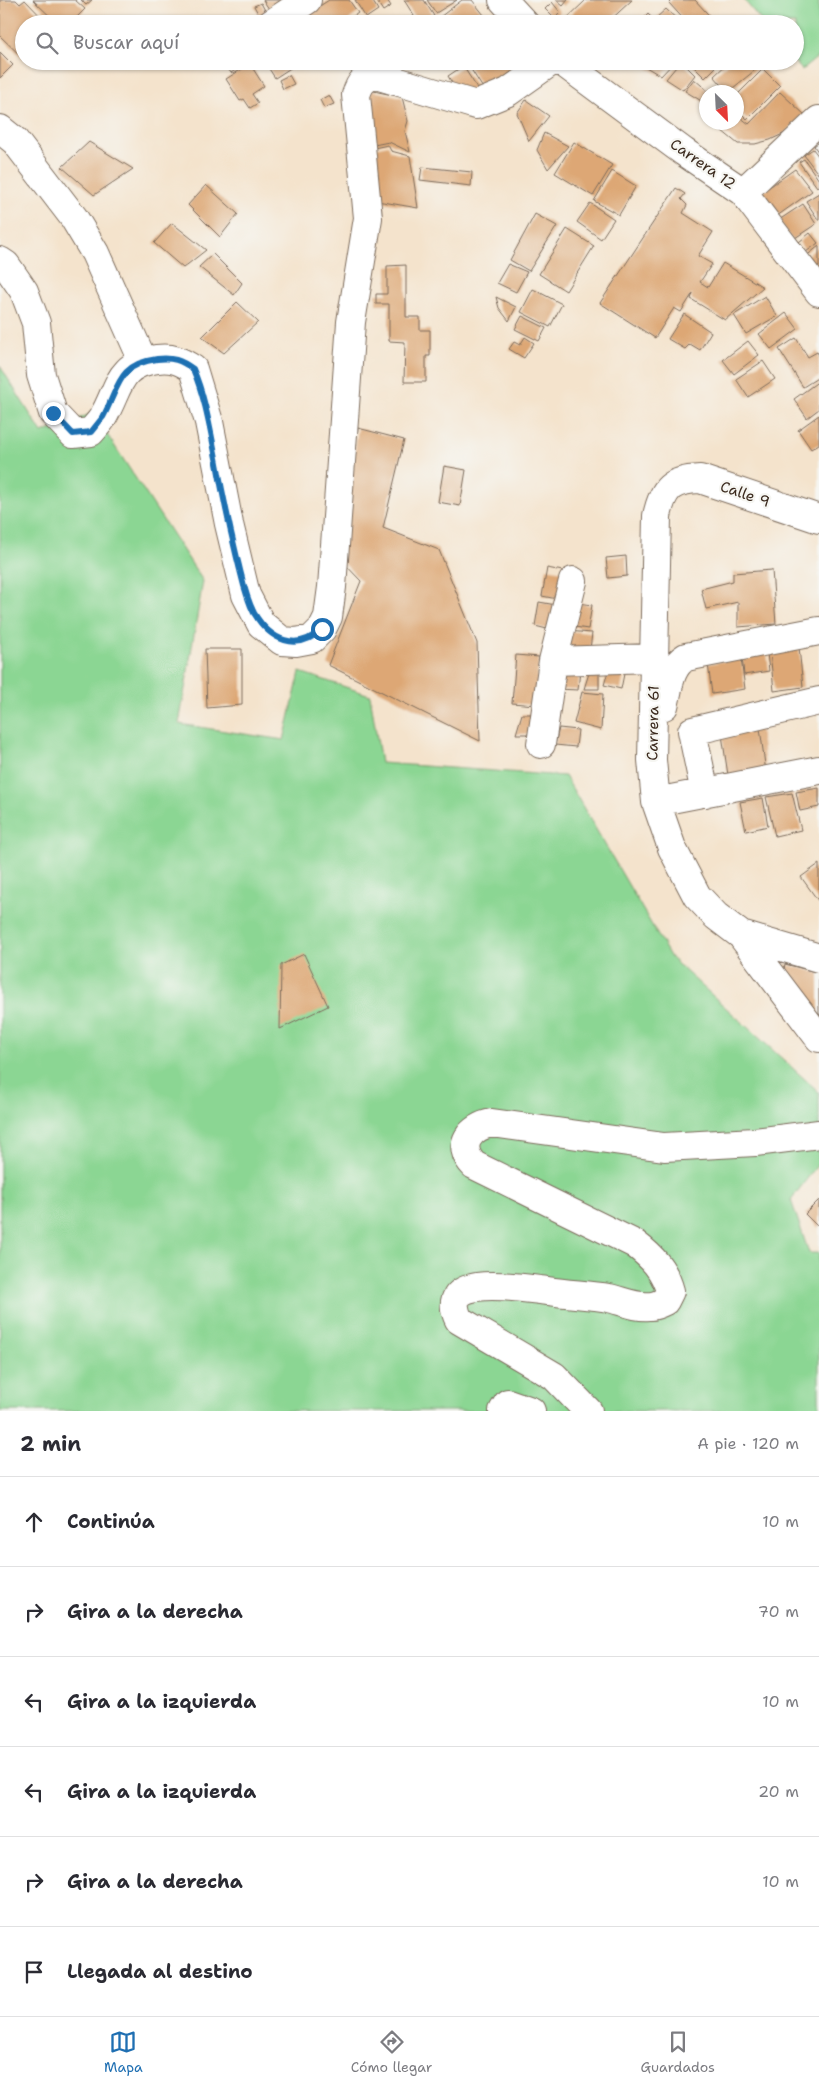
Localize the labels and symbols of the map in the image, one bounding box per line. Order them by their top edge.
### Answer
north arrow [699,85,744,130]
street label: Carrera 12 [666,134,740,194]
route end [42,402,65,425]
street label: Calle 9 [718,476,772,512]
route start [311,618,334,641]
street label: Carrera 61 [642,685,664,761]

